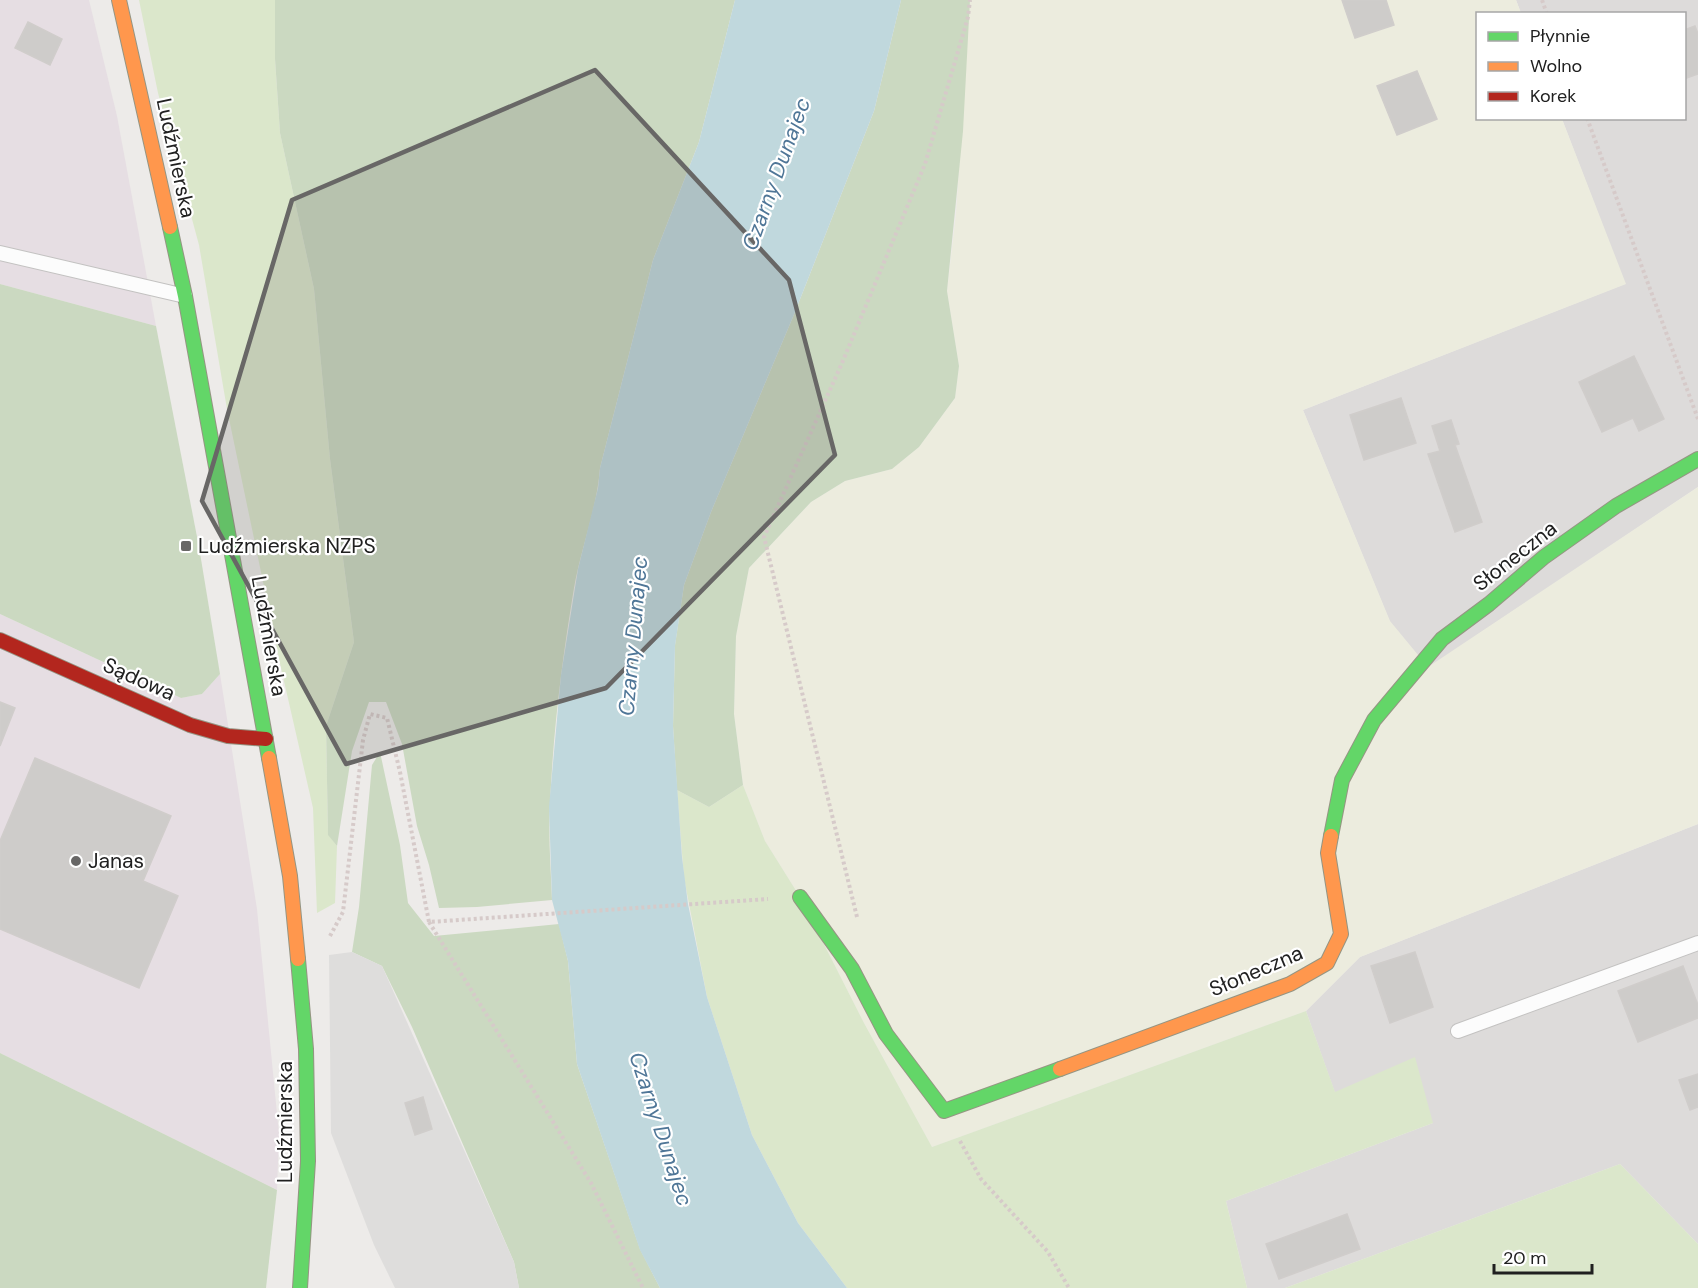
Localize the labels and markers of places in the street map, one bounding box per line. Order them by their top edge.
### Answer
place label: Ludźmierska NZPS [198,532,376,560]
marker: Ludźmierska NZPS [179,539,193,553]
place label: Janas [88,847,144,875]
marker: Janas [69,854,83,868]

